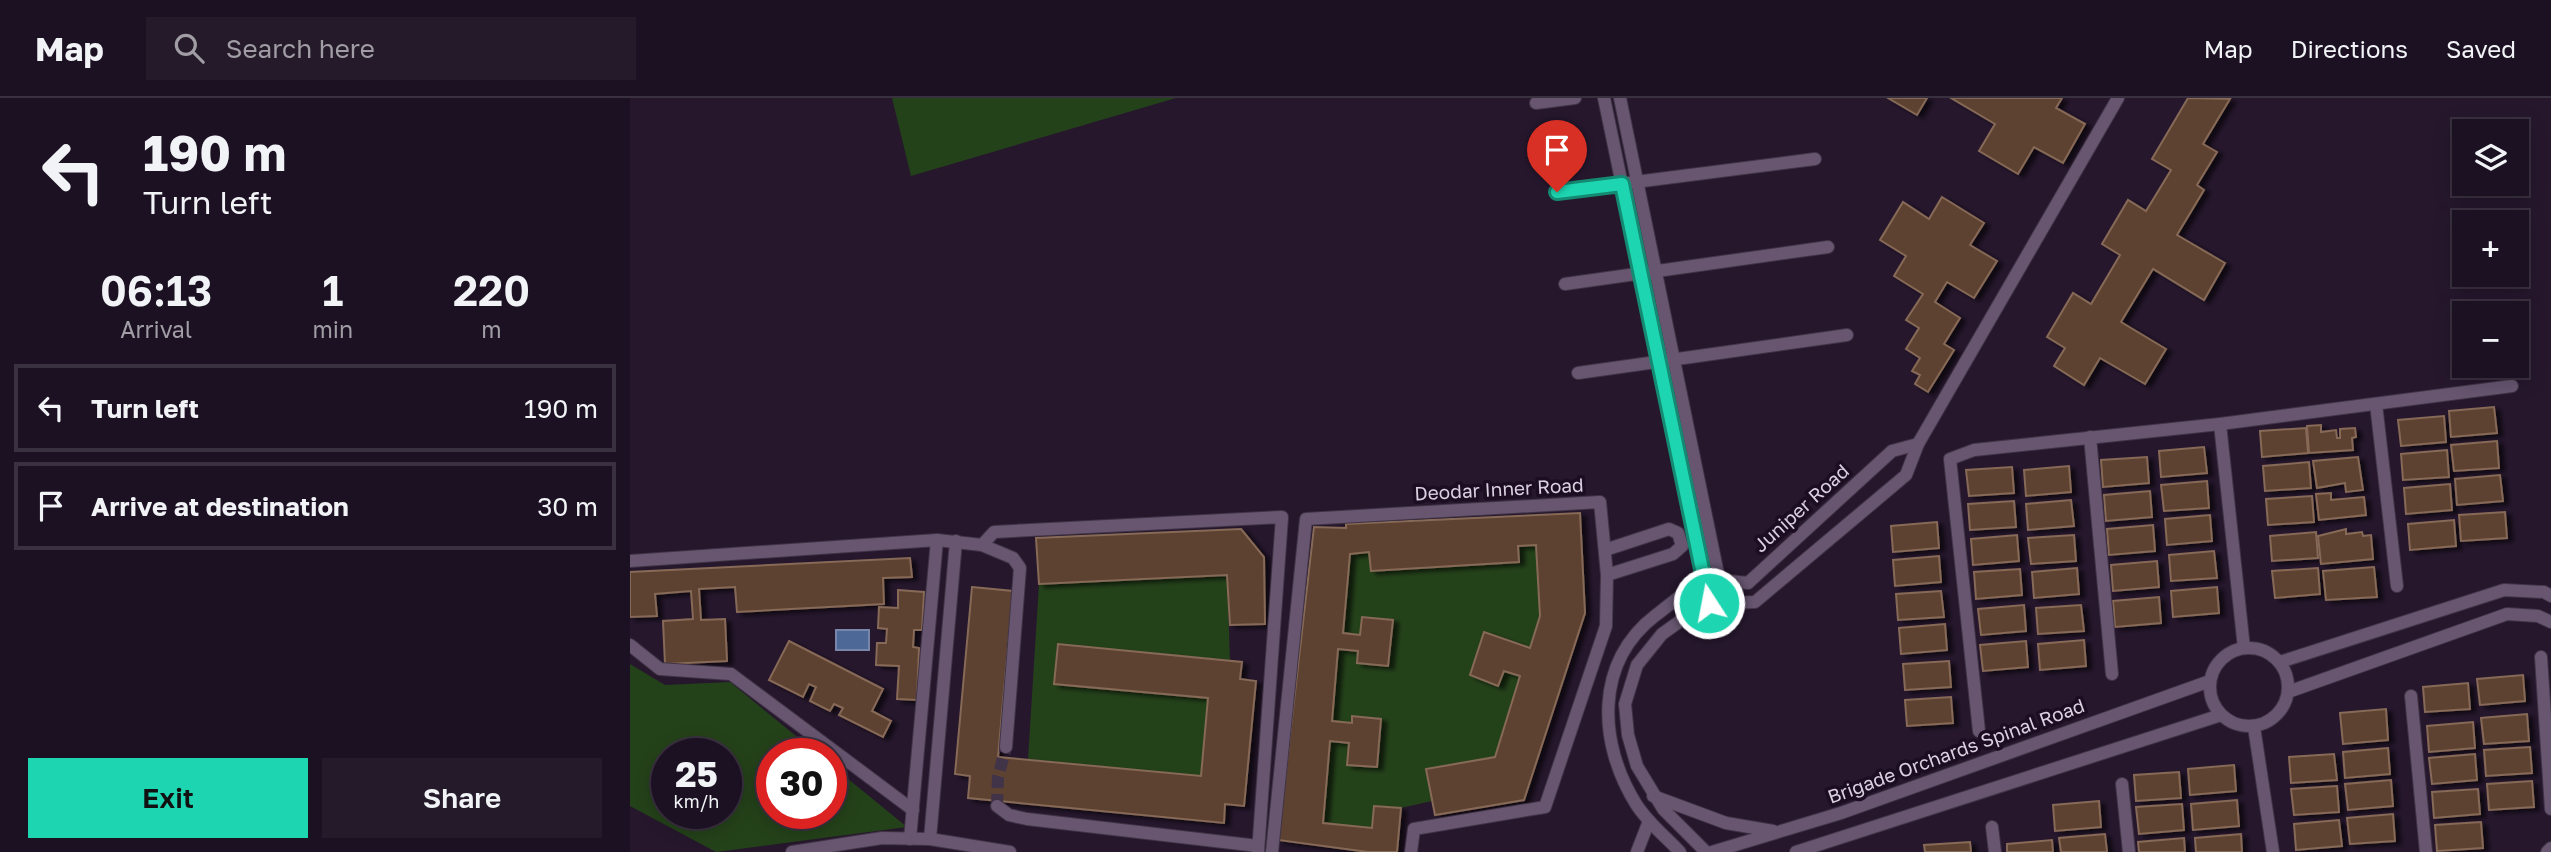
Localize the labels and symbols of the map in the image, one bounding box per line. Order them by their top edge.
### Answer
pin [1527,120,1587,192]
street label: Juniper Road [1748,459,1853,556]
street label: Deodar Inner Road [1414,473,1584,504]
position arrow [1672,566,1746,640]
street label: Brigade Orchards Spinal Road [1824,693,2087,808]
speed limit sign: 30 [756,738,847,829]

